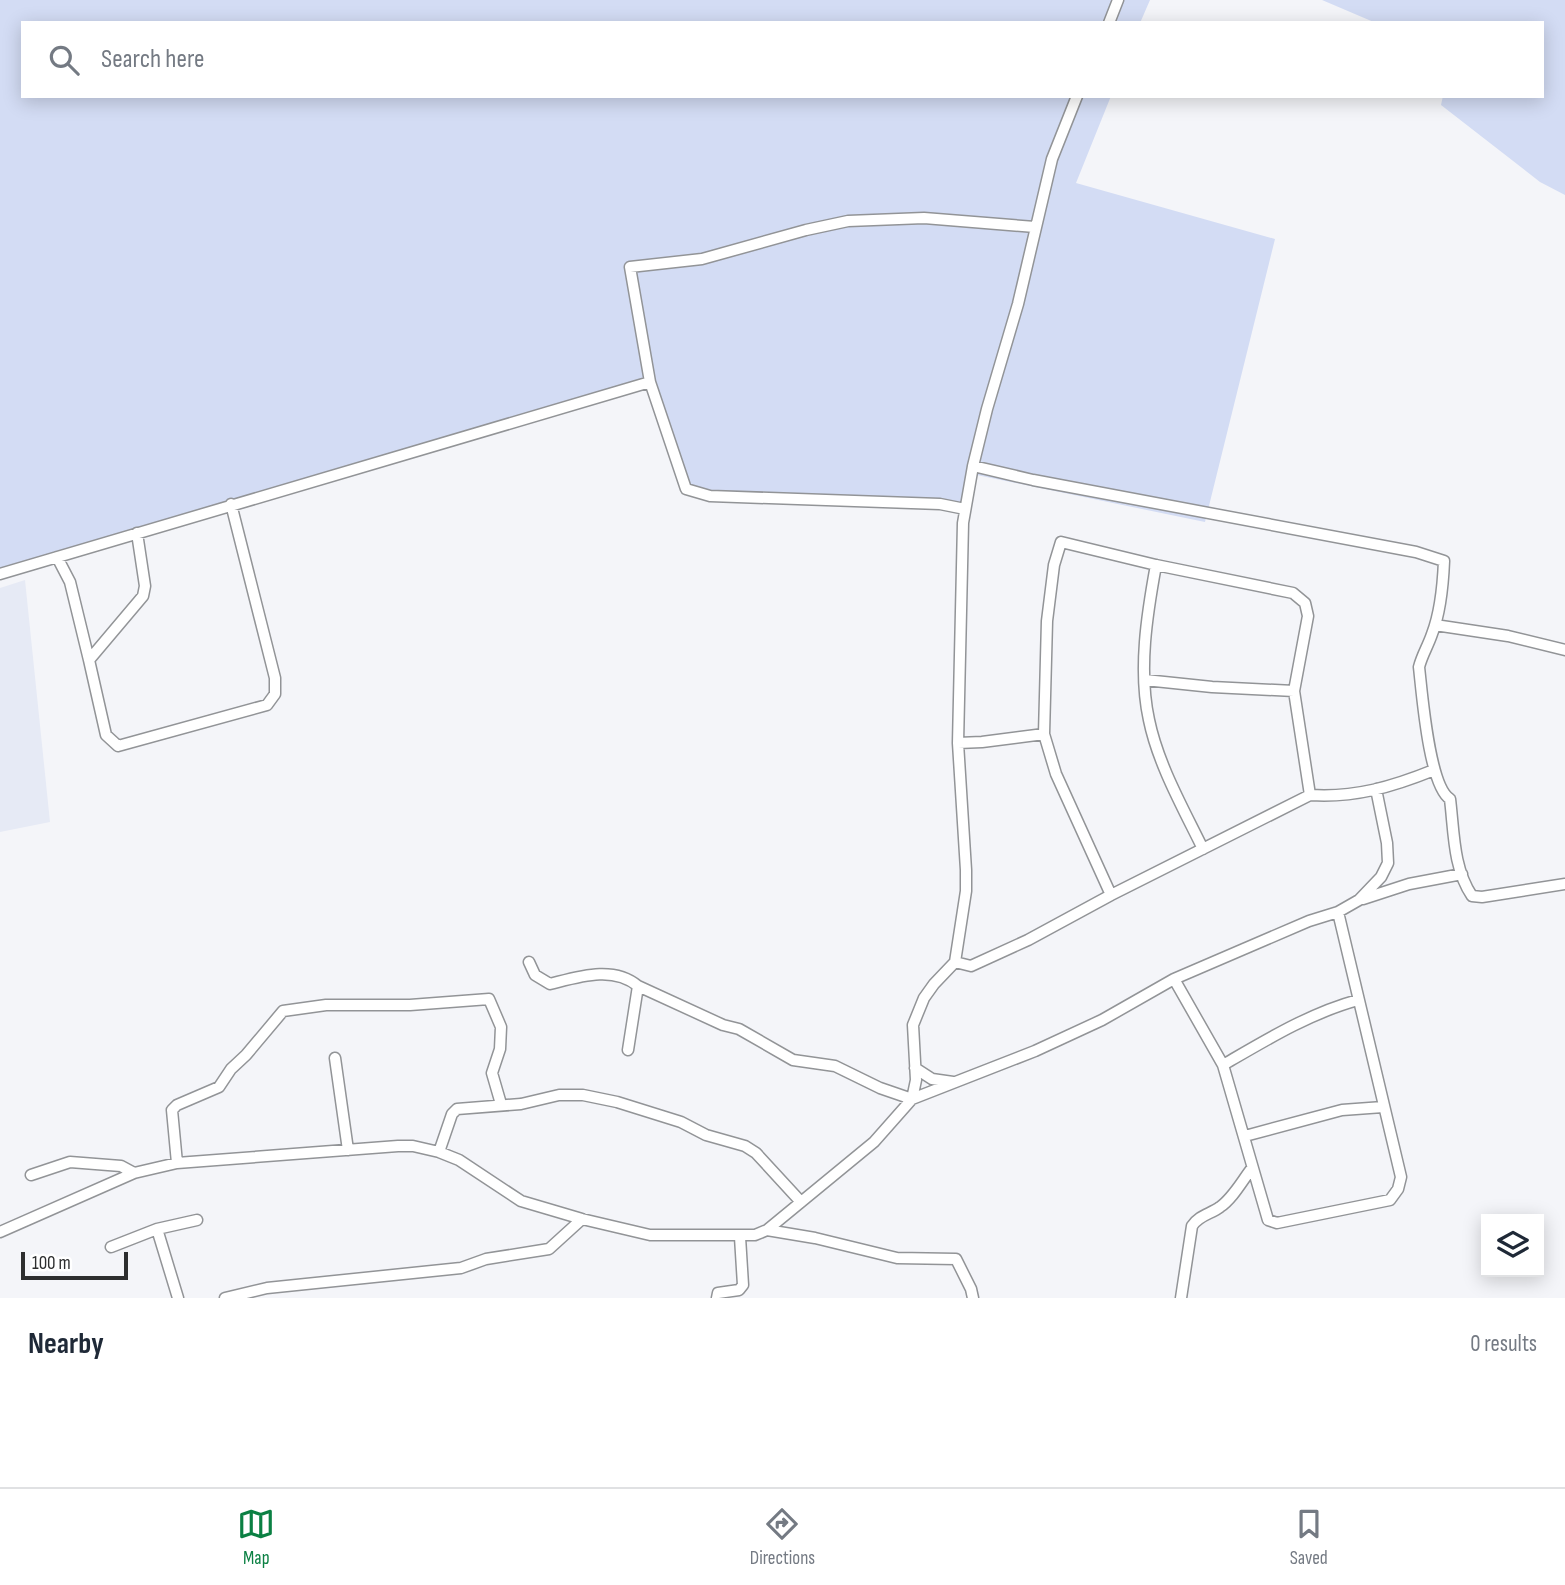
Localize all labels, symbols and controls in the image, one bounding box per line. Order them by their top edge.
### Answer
search box [21,21,1544,98]
icon: search [45,41,83,79]
text: Search here [101,44,204,75]
map controls [1481,1214,1544,1277]
button: layers [1481,1214,1544,1277]
scale bar [21,1249,128,1281]
text: 100 m [32,1252,71,1275]
text: Nearby [28,1326,104,1362]
text: 0 results [1470,1330,1537,1358]
tab: Map [237,1505,275,1570]
tab: Directions [750,1505,815,1570]
tab: Saved [1290,1505,1328,1570]

